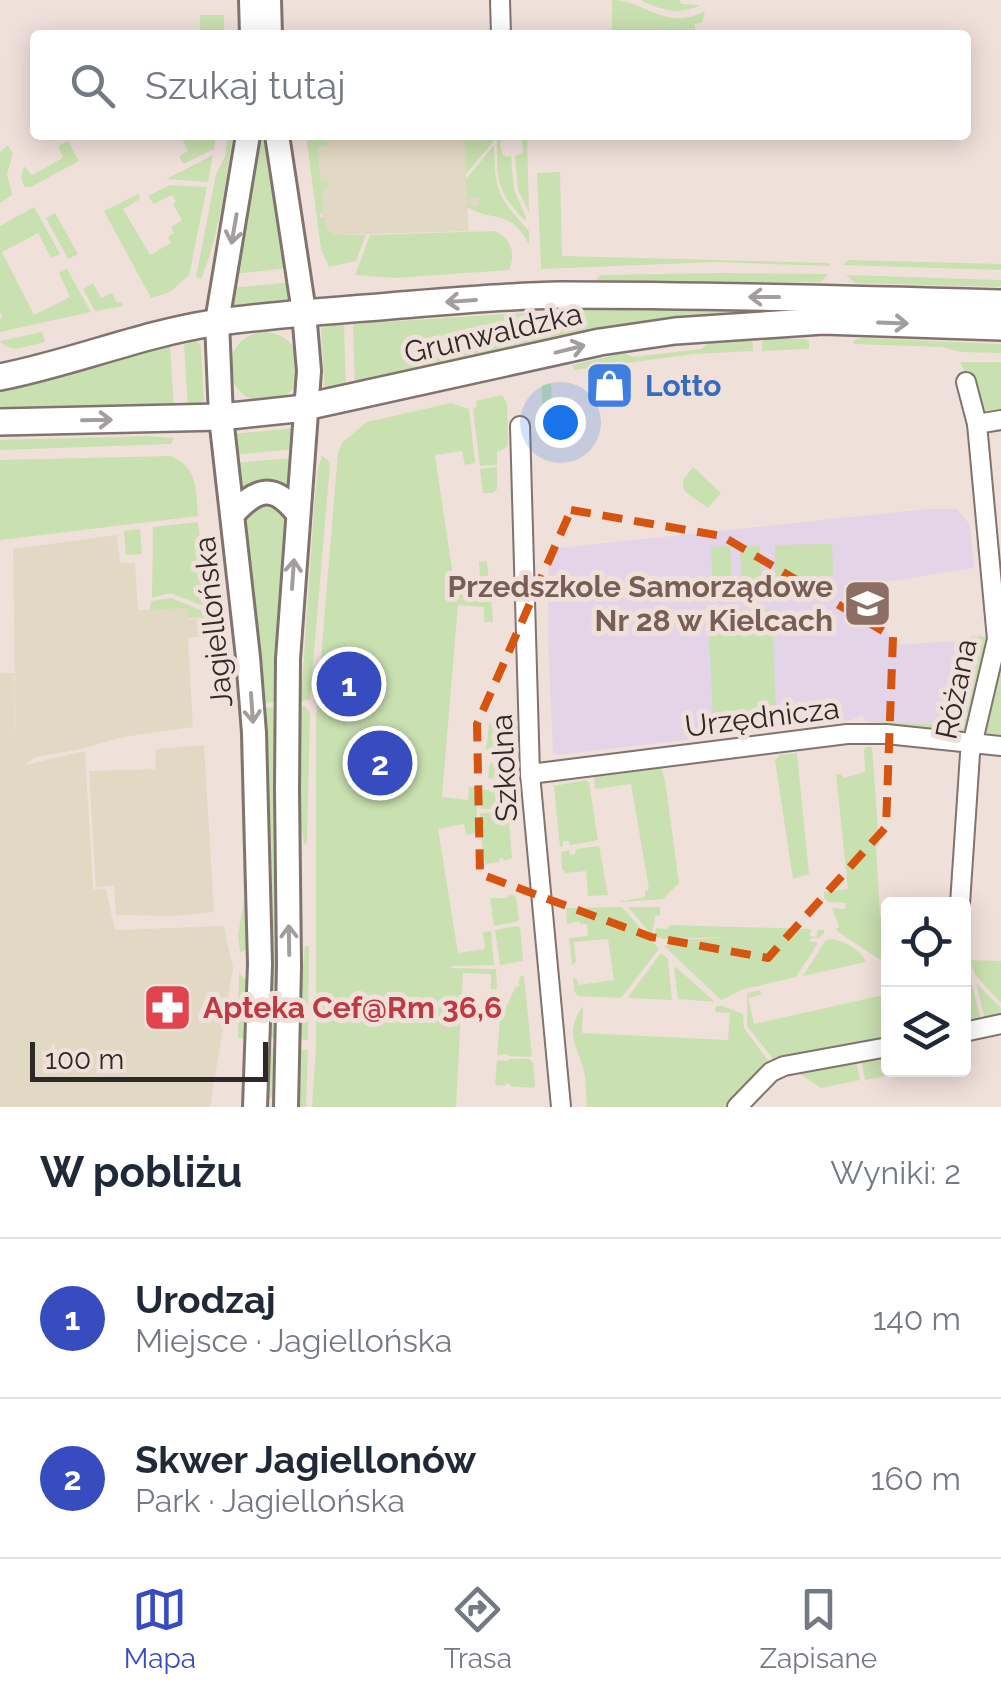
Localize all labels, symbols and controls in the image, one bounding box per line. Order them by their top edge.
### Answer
search box [30,30,971,140]
icon: search [65,58,120,113]
text: Szukaj tutaj [145,63,346,108]
one-way arrow [224,212,243,245]
one-way arrow [748,288,780,306]
one-way arrow [446,291,478,310]
street label: Grunwaldzka [401,296,585,370]
one-way arrow [876,314,908,333]
one-way arrow [553,339,585,357]
shop icon: Lotto [584,359,636,411]
place label: Lotto [645,368,721,403]
your location [535,397,586,448]
one-way arrow [80,410,113,430]
street label: Jagiellońska [187,535,239,709]
one-way arrow [284,558,303,590]
place label: Przedszkole Samorządowe Nr 28 w Kielcach [448,569,833,638]
school or university icon: Przedszkole Samorządowe Nr 28 w Kielcach [842,577,894,629]
street label: Różana [928,636,984,742]
pin: 1 [316,646,382,722]
street label: Urzędnicza [683,690,841,744]
one-way arrow [243,692,262,724]
street label: Szkolna [484,713,524,823]
pin: 2 [348,726,412,800]
map controls [881,897,971,1077]
button: locate [881,897,971,987]
one-way arrow [280,924,298,956]
pharmacy icon: Apteka Cef@Rm 36,6 [142,981,194,1033]
button: layers [881,987,971,1077]
place label: Apteka Cef@Rm 36,6 [203,990,502,1025]
scale bar [30,1037,268,1082]
text: 100 m [45,1043,124,1076]
text: W pobliżu [40,1148,242,1197]
text: Wyniki: 2 [830,1154,961,1191]
text: Urodzaj [135,1277,276,1322]
text: 1 [65,1300,80,1337]
text: 140 m [873,1300,961,1337]
text: Miejsce · Jagiellońska [135,1322,452,1359]
text: Skwer Jagiellonów [135,1437,476,1482]
text: 2 [63,1460,82,1497]
text: 160 m [871,1460,961,1497]
text: Park · Jagiellońska [135,1482,405,1519]
tab: Mapa [124,1582,196,1675]
tab: Trasa [444,1582,512,1675]
tab: Zapisane [759,1582,877,1675]

